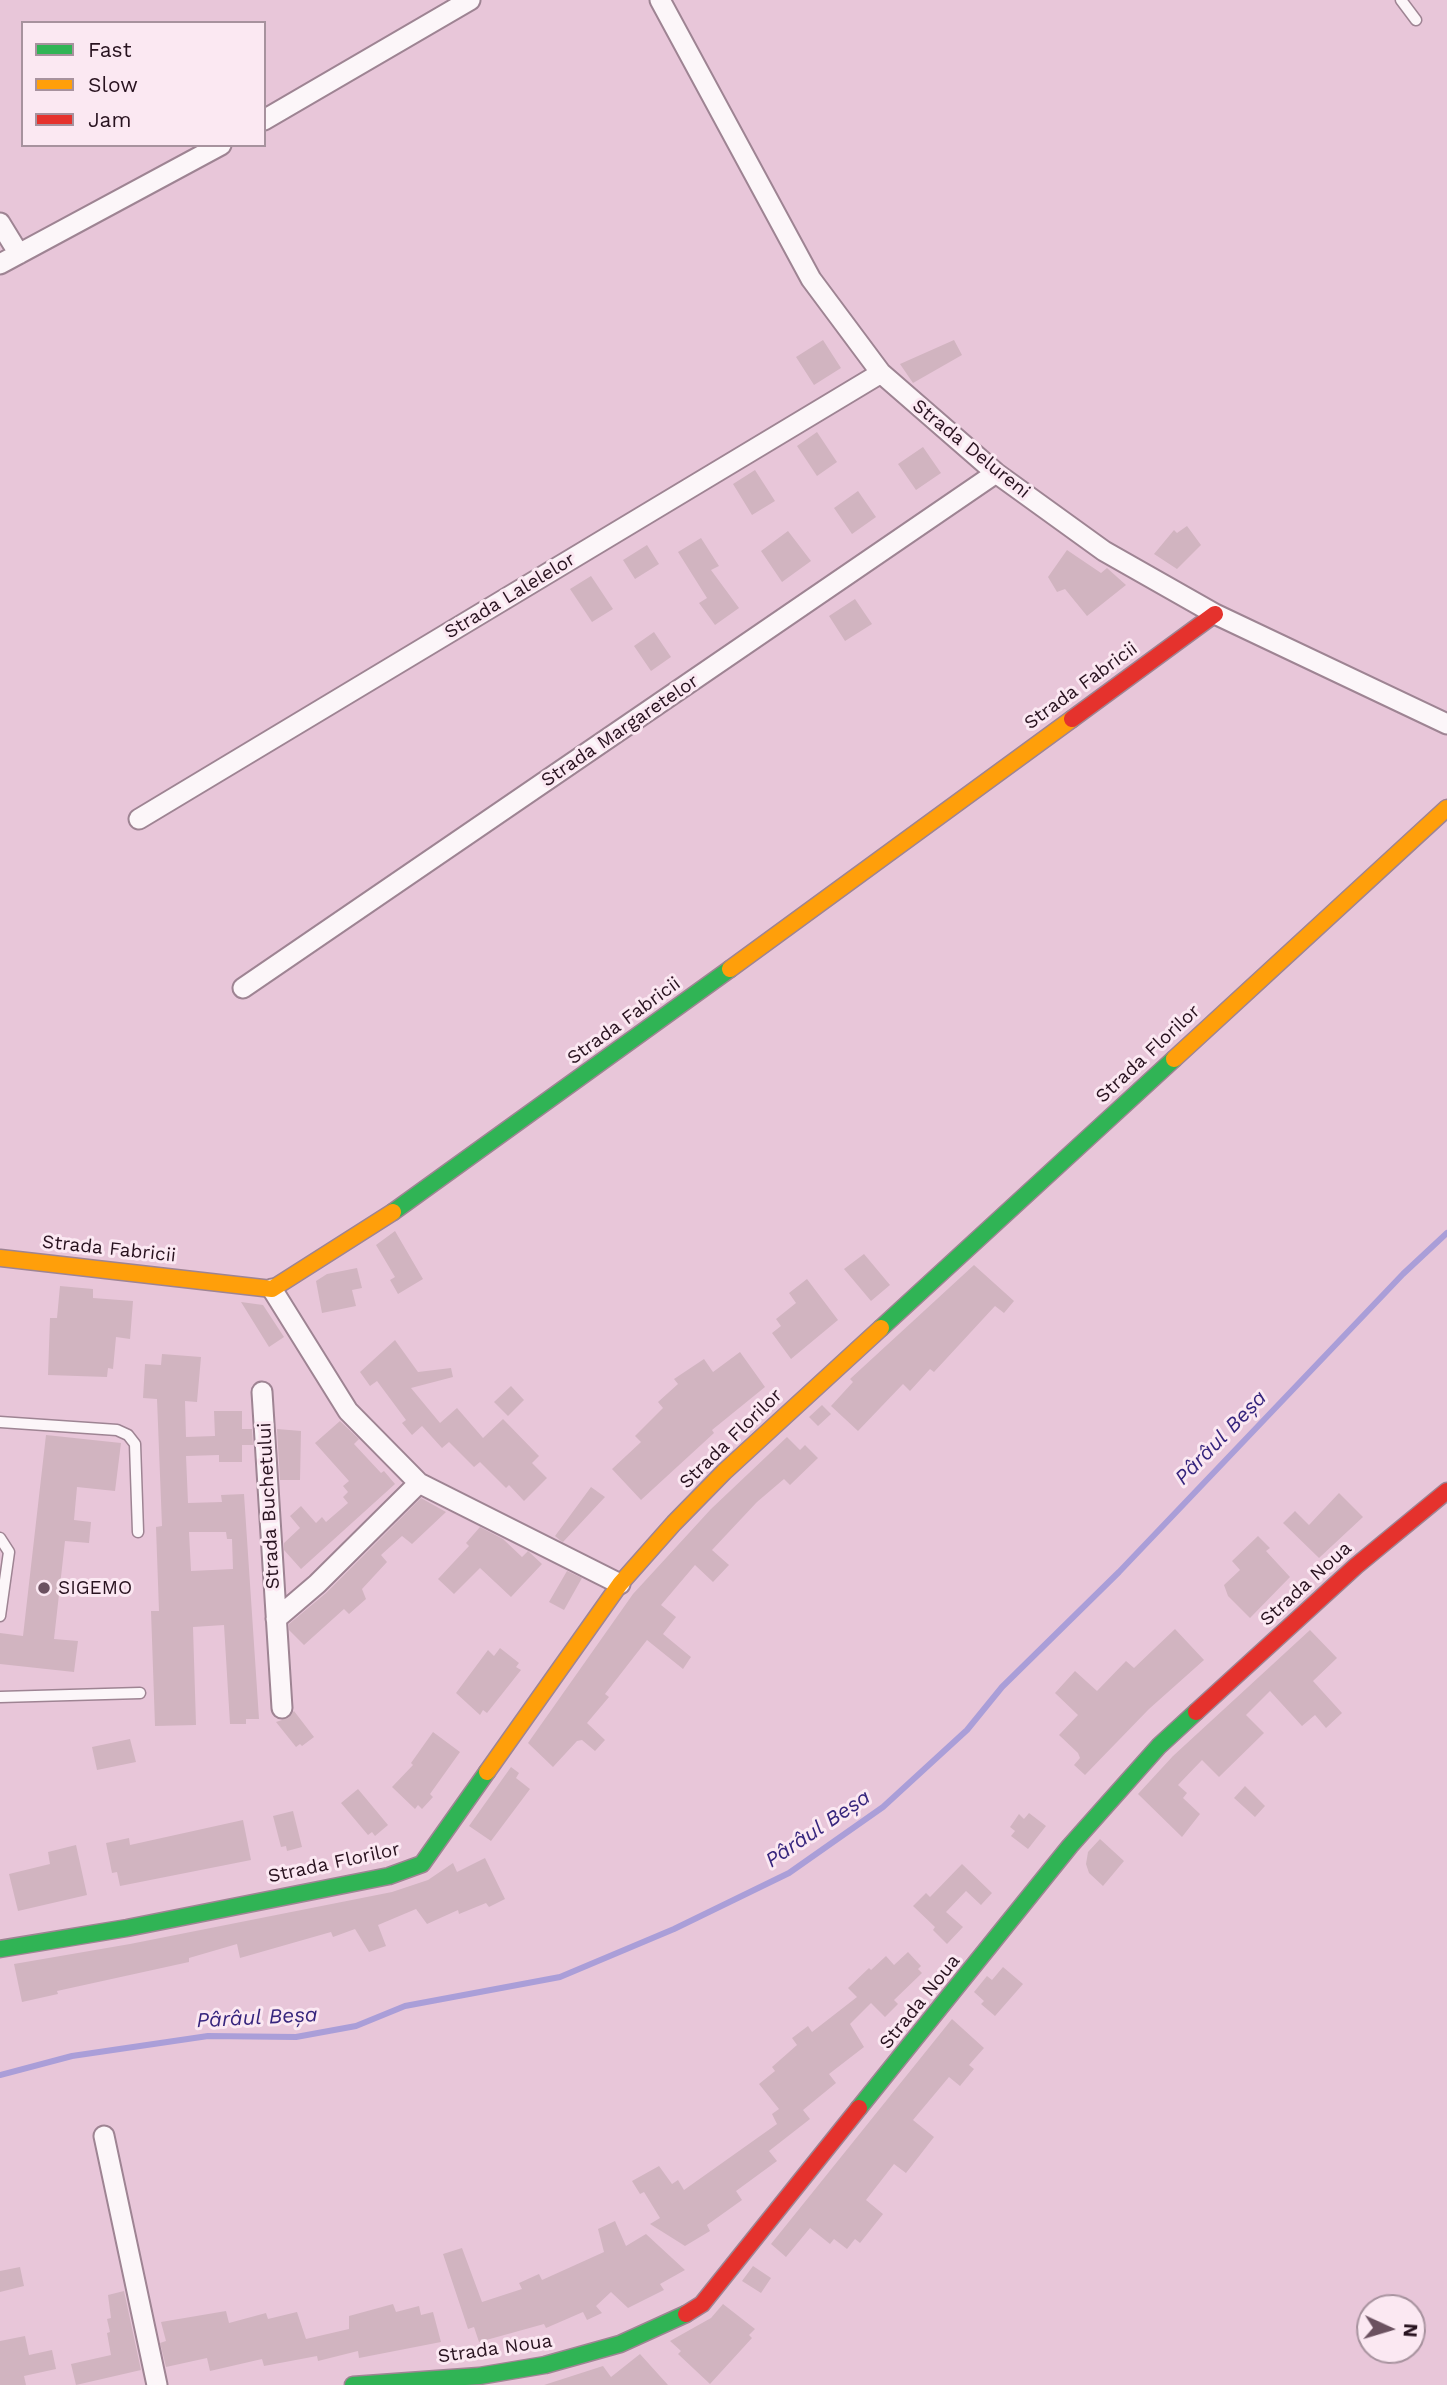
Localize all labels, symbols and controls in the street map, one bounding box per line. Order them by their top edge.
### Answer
legend [21,21,266,147]
text: Fast [88,37,132,62]
text: Slow [88,72,138,97]
text: Jam [88,107,131,132]
street label: Strada Delureni [908,395,1034,503]
street label: Strada Lalelelor [441,548,579,644]
street label: Strada Fabricii [1020,637,1142,735]
street label: Strada Margaretelor [537,670,703,792]
street label: Strada Fabricii [563,972,685,1070]
street label: Strada Florilor [1091,1000,1205,1108]
street label: Strada Fabricii [41,1231,177,1267]
street label: Strada Florilor [675,1384,787,1494]
water label: Pârâul Beșa [1170,1386,1272,1490]
street label: Strada Buchetului [253,1422,285,1590]
street label: Strada Noua [1256,1537,1356,1631]
place label: SIGEMO [58,1577,132,1599]
marker: SIGEMO [36,1580,52,1596]
water label: Pârâul Beșa [761,1785,875,1873]
street label: Strada Florilor [266,1838,402,1888]
street label: Strada Noua [875,1950,965,2054]
water label: Pârâul Beșa [196,2002,318,2034]
north arrow [1356,2294,1426,2364]
text: N [1398,2323,1422,2338]
street label: Strada Noua [436,2330,554,2368]

